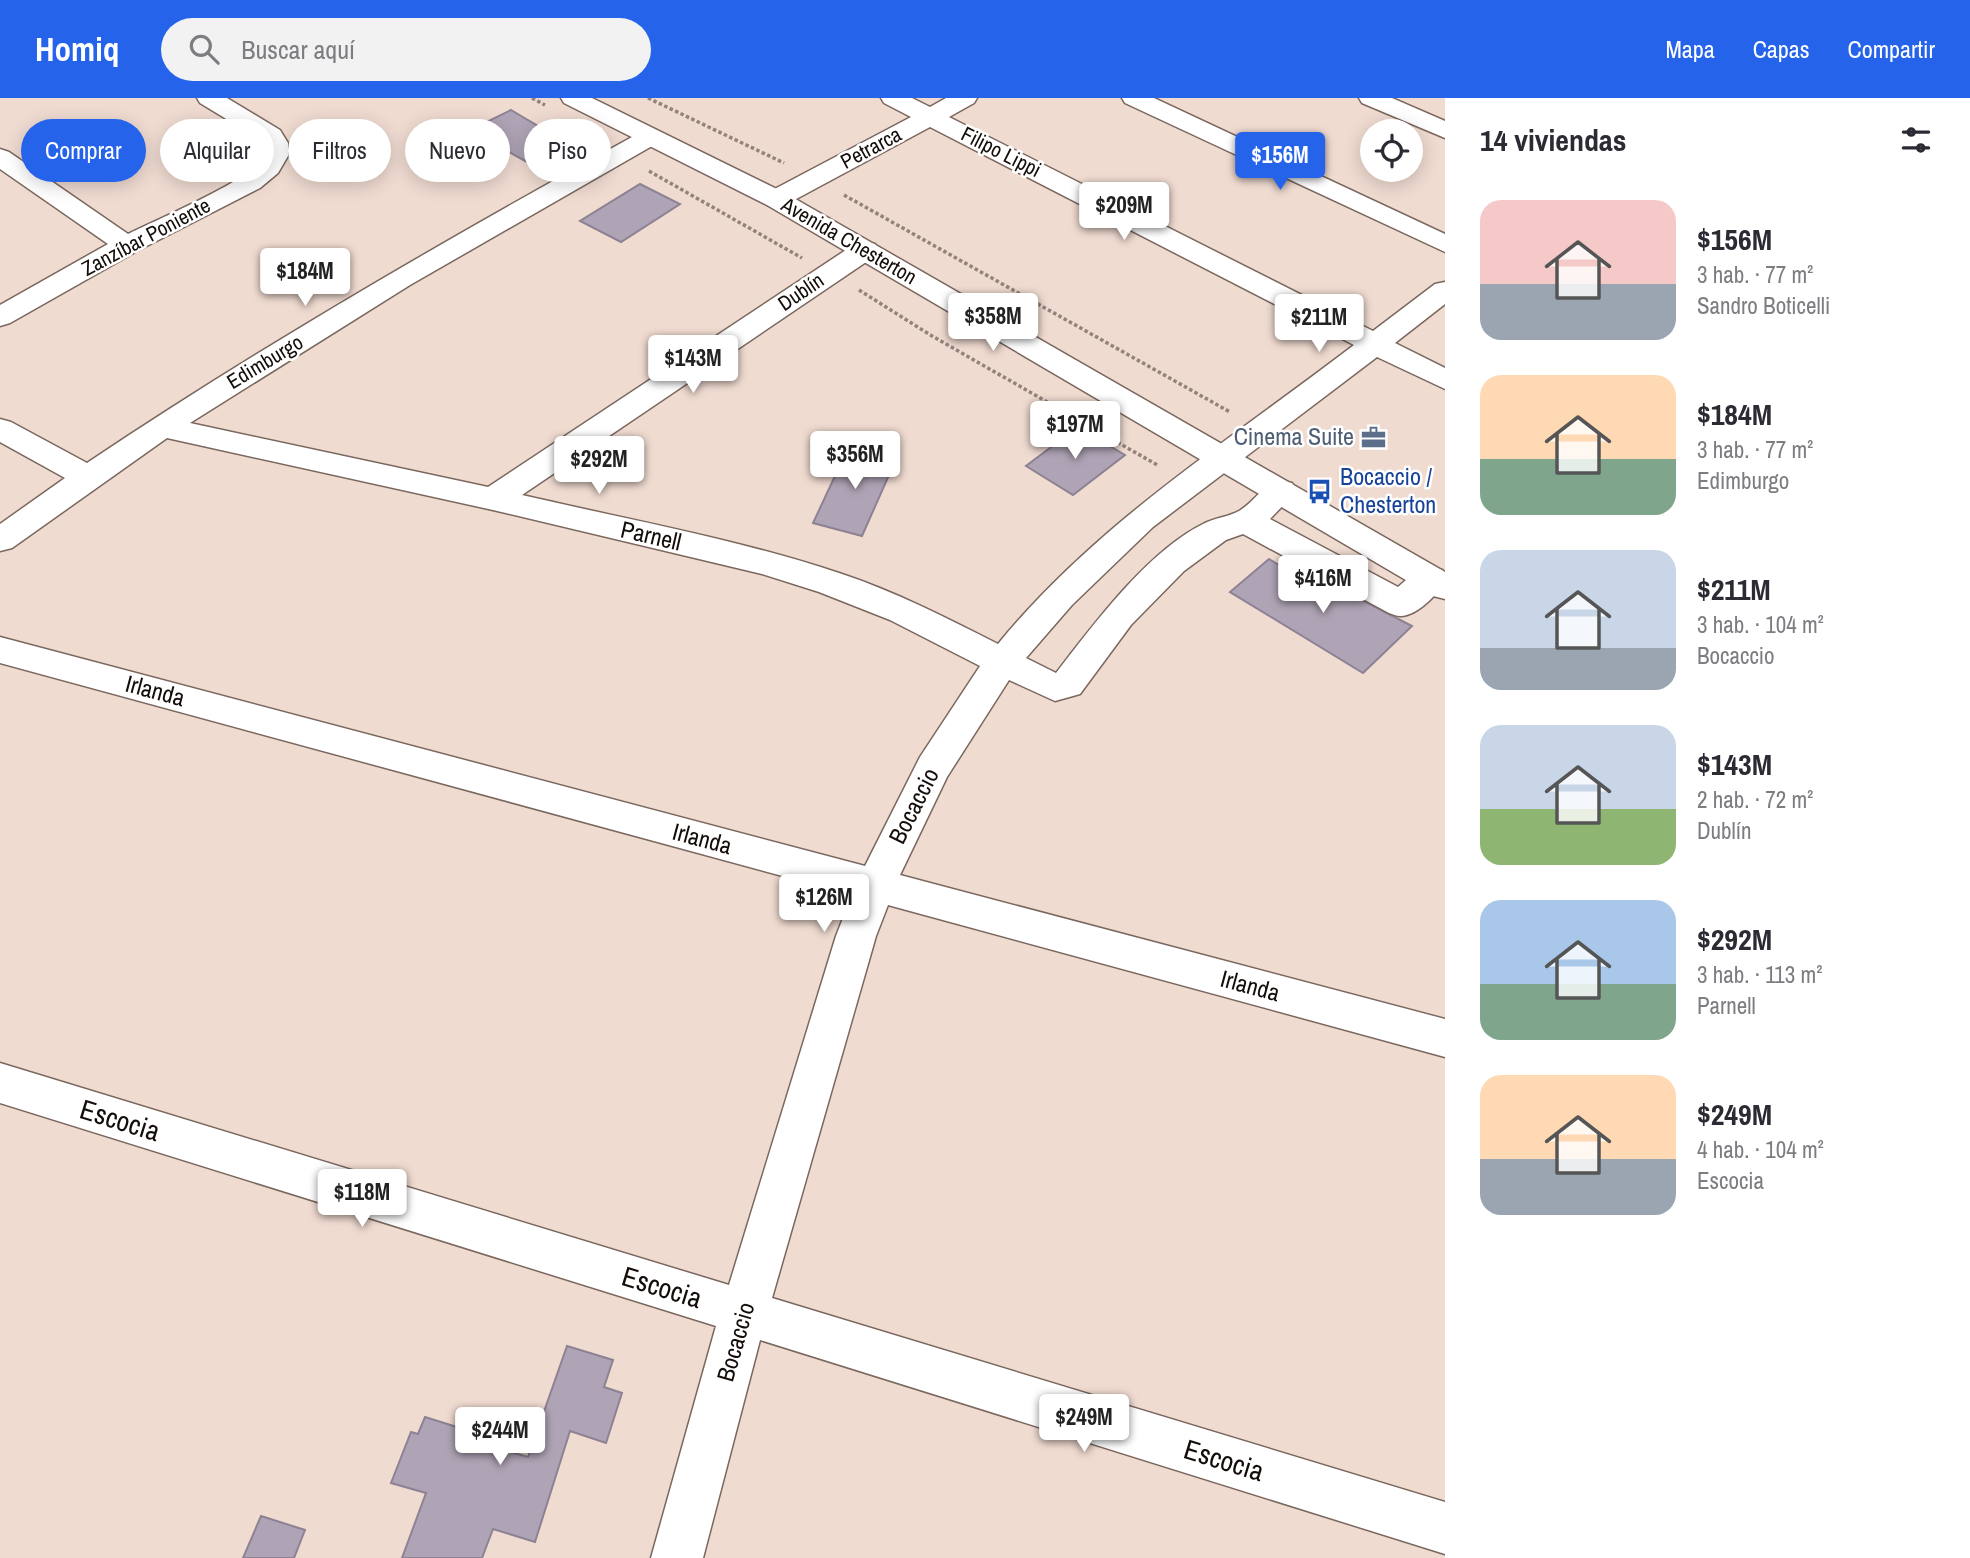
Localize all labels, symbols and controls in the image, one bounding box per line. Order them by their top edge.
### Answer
search box [161,18,651,81]
text: Homiq [35,27,119,71]
icon: search [185,30,223,68]
text: Buscar aquí [241,32,355,67]
text: Mapa [1665,33,1715,65]
text: Capas [1753,33,1810,65]
text: Compartir [1848,33,1935,65]
chip: Comprar [21,119,146,182]
chip: Alquilar [160,119,274,182]
chip: Filtros [288,119,391,182]
chip: Nuevo [405,119,510,182]
chip: Piso [524,119,611,182]
street label: Petrarca [835,119,907,176]
street label: Filipo Lippi [956,119,1046,184]
map controls [1360,119,1423,182]
button: locate [1360,119,1423,182]
text: 14 viviendas [1480,120,1626,160]
icon: filters [1897,121,1935,159]
pin: $156M [1231,132,1329,192]
text: $156M [1251,139,1309,170]
pin: $209M [1075,183,1173,242]
text: $209M [1095,189,1153,220]
street label: Zanzíbar Poniente [76,190,215,283]
street label: Avenida Chesterton [775,190,922,291]
text: $156M [1697,219,1772,259]
icon: home [1536,228,1620,312]
pin: $184M [256,248,354,308]
text: $184M [276,255,334,286]
text: 3 hab. · 77 m² [1697,259,1813,290]
street label: Dublín [772,266,829,318]
text: Sandro Boticelli [1697,290,1830,321]
pin: $358M [944,294,1042,353]
pin: $211M [1270,294,1368,354]
text: $358M [964,300,1022,331]
text: $211M [1291,301,1347,332]
street label: Edimburgo [221,327,308,396]
pin: $143M [644,336,742,395]
text: $143M [664,342,722,373]
text: $184M [1697,394,1772,434]
pin: $197M [1026,402,1124,461]
icon: home [1536,403,1620,487]
text: $197M [1046,408,1104,439]
place label: Cinema Suite [1234,420,1354,452]
office icon: Cinema Suite [1360,423,1388,451]
pin: $356M [806,432,904,491]
text: 3 hab. · 77 m² [1697,434,1813,465]
pin: $292M [550,436,648,496]
text: $356M [826,438,884,469]
text: $292M [570,443,628,474]
place label: Bocaccio / Chesterton [1340,460,1436,520]
text: Edimburgo [1697,465,1789,496]
bus stop icon: Bocaccio / Chesterton [1306,477,1334,505]
street label: Parnell [618,513,685,558]
pin: $416M [1274,556,1372,615]
text: $416M [1294,562,1352,593]
text: $211M [1697,569,1771,609]
icon: home [1536,578,1620,662]
text: 3 hab. · 104 m² [1697,609,1824,640]
text: Bocaccio [1697,640,1775,671]
street label: Irlanda [122,667,189,713]
text: $143M [1697,744,1772,784]
icon: home [1536,753,1620,837]
street label: Bocaccio [880,762,946,849]
text: 2 hab. · 72 m² [1697,784,1813,815]
street label: Irlanda [669,815,736,861]
text: Dublín [1697,815,1752,846]
pin: $126M [775,874,873,934]
text: $126M [795,881,853,912]
text: $292M [1697,919,1772,959]
icon: home [1536,928,1620,1012]
text: 3 hab. · 113 m² [1697,959,1823,990]
street label: Irlanda [1217,962,1284,1008]
text: Parnell [1697,990,1756,1021]
street label: Escocia [75,1090,165,1150]
text: $249M [1697,1094,1772,1134]
icon: home [1536,1103,1620,1187]
text: 4 hab. · 104 m² [1697,1134,1824,1165]
text: Escocia [1697,1165,1764,1196]
pin: $118M [313,1170,411,1229]
text: $118M [334,1176,390,1207]
street label: Escocia [617,1257,707,1317]
street label: Bocaccio [709,1298,762,1385]
pin: $249M [1035,1394,1133,1454]
text: $249M [1055,1401,1113,1432]
pin: $244M [451,1408,549,1467]
text: $244M [471,1414,529,1445]
street label: Escocia [1179,1430,1269,1490]

